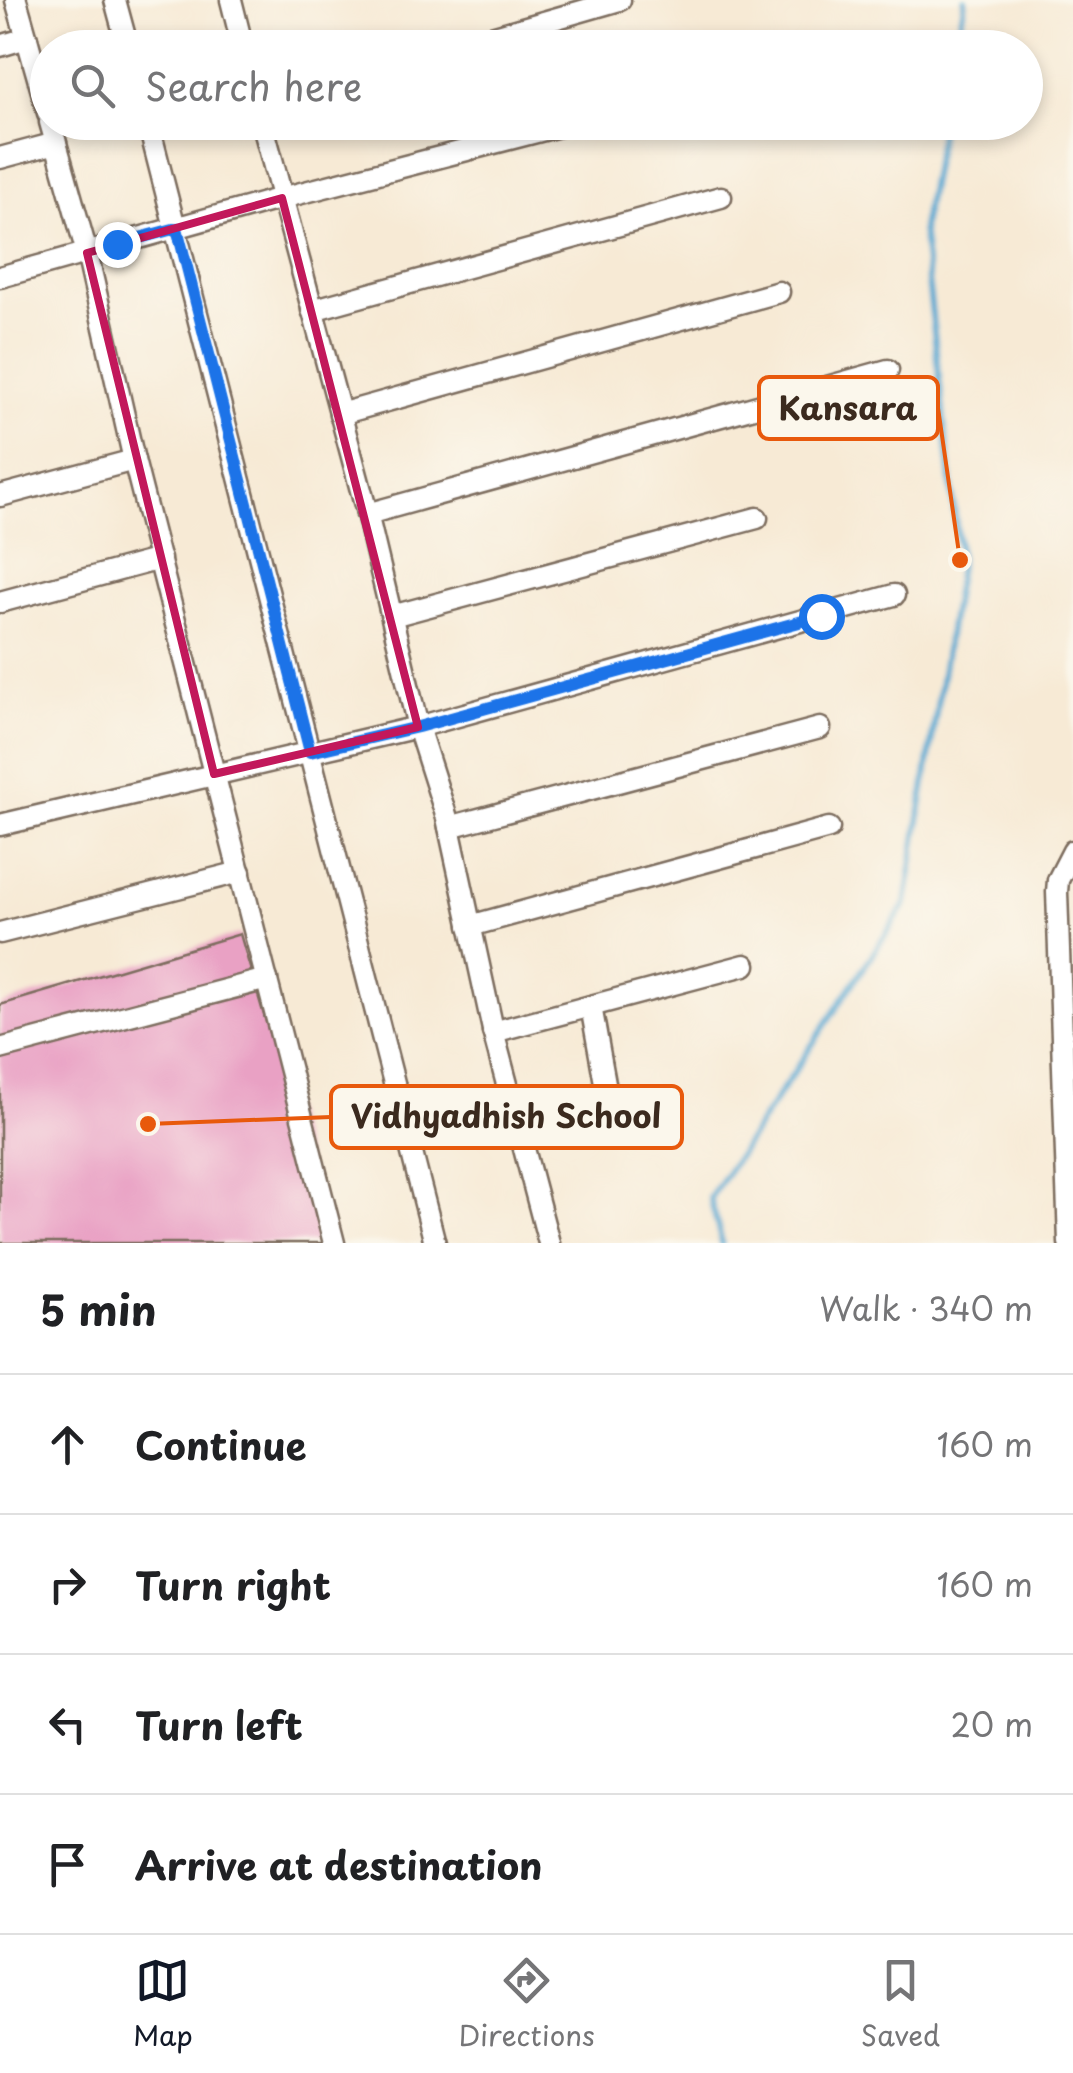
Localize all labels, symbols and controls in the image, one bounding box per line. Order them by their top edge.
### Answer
search box [30,30,1043,140]
text: Search here [145,57,362,114]
icon: search [65,58,120,113]
route end [95,222,141,268]
callout: Kansara [759,377,938,439]
text: Kansara [778,383,918,431]
route start [799,594,845,640]
callout: Vidhyadhish School [331,1086,682,1148]
text: Vidhyadhish School [351,1091,661,1139]
text: 5 min [40,1277,157,1340]
text: Walk · 340 m [820,1284,1033,1332]
text: Continue [135,1416,306,1473]
icon: ahead [40,1417,95,1472]
text: 160 m [937,1420,1033,1468]
text: Turn right [135,1556,331,1613]
icon: right [40,1557,95,1612]
text: 160 m [937,1560,1033,1608]
text: Turn left [135,1696,303,1753]
icon: left [40,1697,95,1752]
text: 20 m [951,1700,1033,1748]
text: Arrive at destination [135,1836,543,1893]
icon: arrive [40,1837,95,1892]
tab: Map [133,1953,193,2056]
tab: Directions [459,1953,595,2056]
tab: Saved [861,1953,940,2056]

